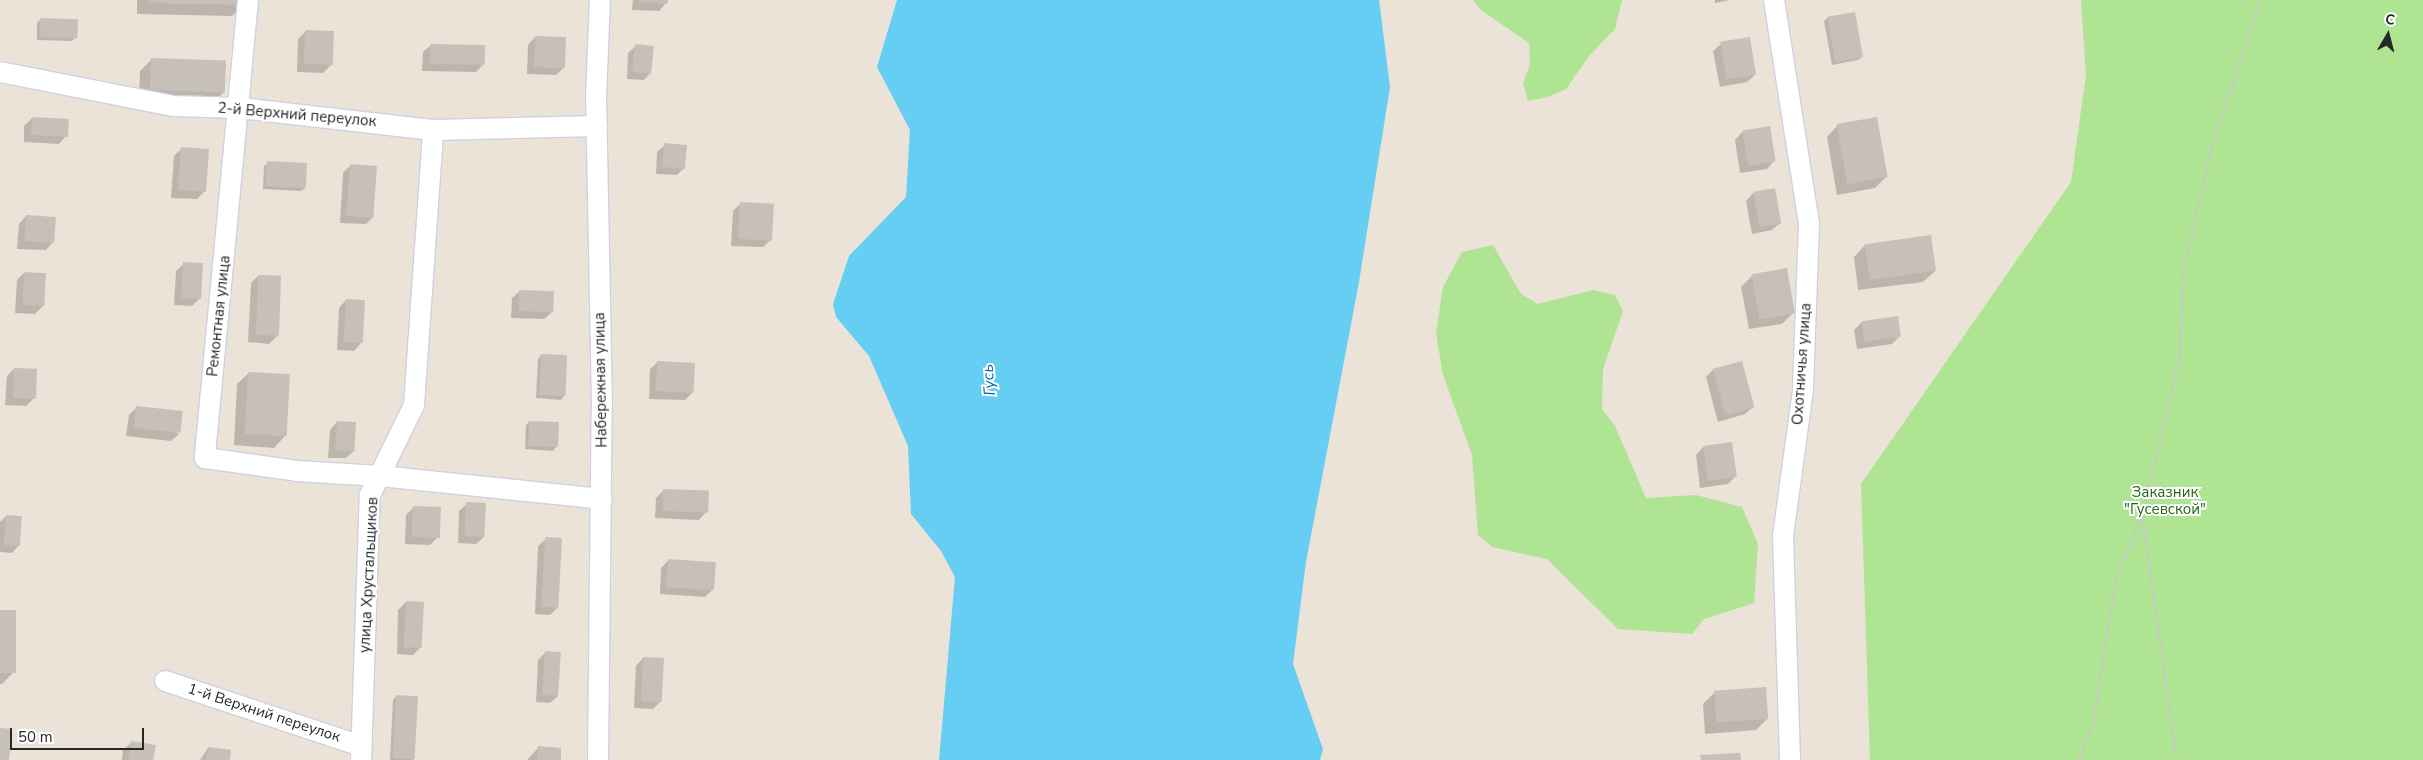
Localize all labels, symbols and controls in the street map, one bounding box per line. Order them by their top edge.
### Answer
north arrow [2363,10,2413,60]
text: С [2384,10,2396,30]
street label: 2-й Верхний переулок [217,99,377,131]
street label: Ремонтная улица [204,254,234,378]
street label: Охотничья улица [1789,302,1815,426]
street label: Набережная улица [591,312,611,448]
water label: Гусь [978,363,1000,397]
park label: Заказник "Гусевской" [2124,483,2206,518]
street label: улица Хрустальщиков [356,497,382,653]
street label: 1-й Верхний переулок [185,680,343,746]
scale bar [12,718,146,750]
text: 50 m [18,727,53,747]

